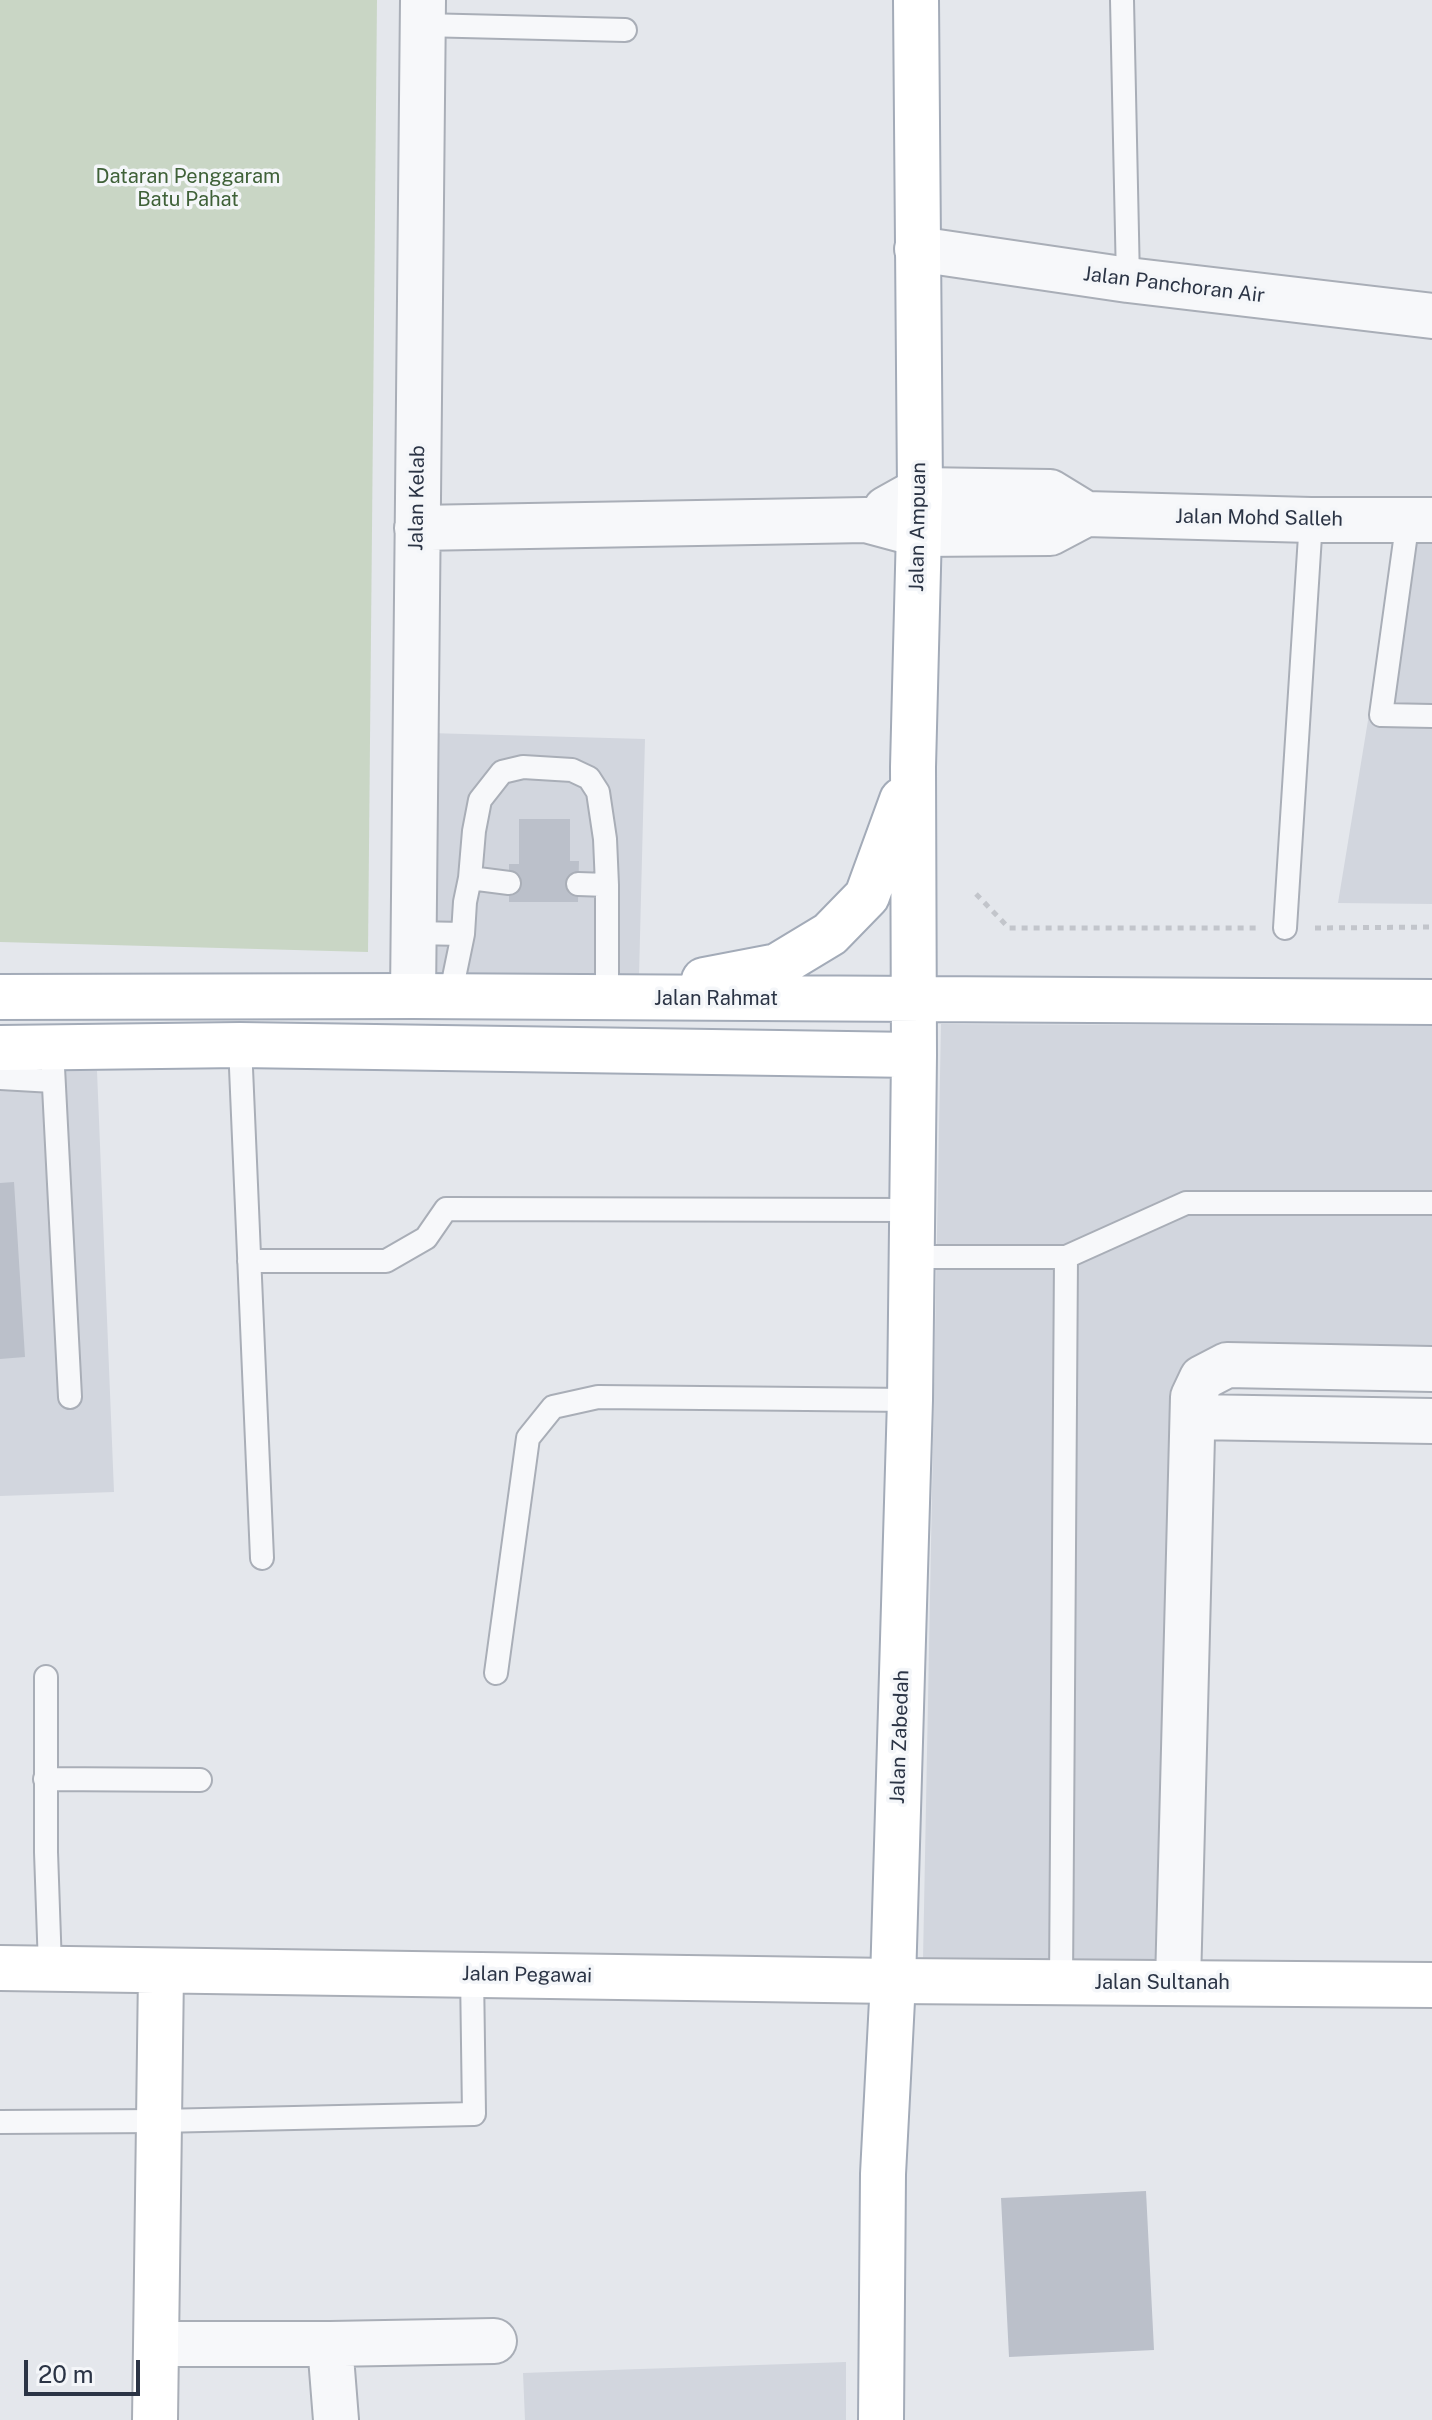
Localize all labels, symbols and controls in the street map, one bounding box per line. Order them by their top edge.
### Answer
park label: Dataran Penggaram Batu Pahat [96,165,280,212]
street label: Jalan Panchoran Air [1082,262,1266,308]
street label: Jalan Kelab [404,445,430,551]
street label: Jalan Ampuan [905,462,931,592]
street label: Jalan Mohd Salleh [1175,505,1343,531]
street label: Jalan Rahmat [654,987,778,1011]
street label: Jalan Zabedah [886,1670,914,1804]
street label: Jalan Pegawai [462,1962,592,1988]
street label: Jalan Sultanah [1094,1971,1230,1995]
scale bar [28,2344,144,2394]
text: 20 m [38,2360,94,2388]

